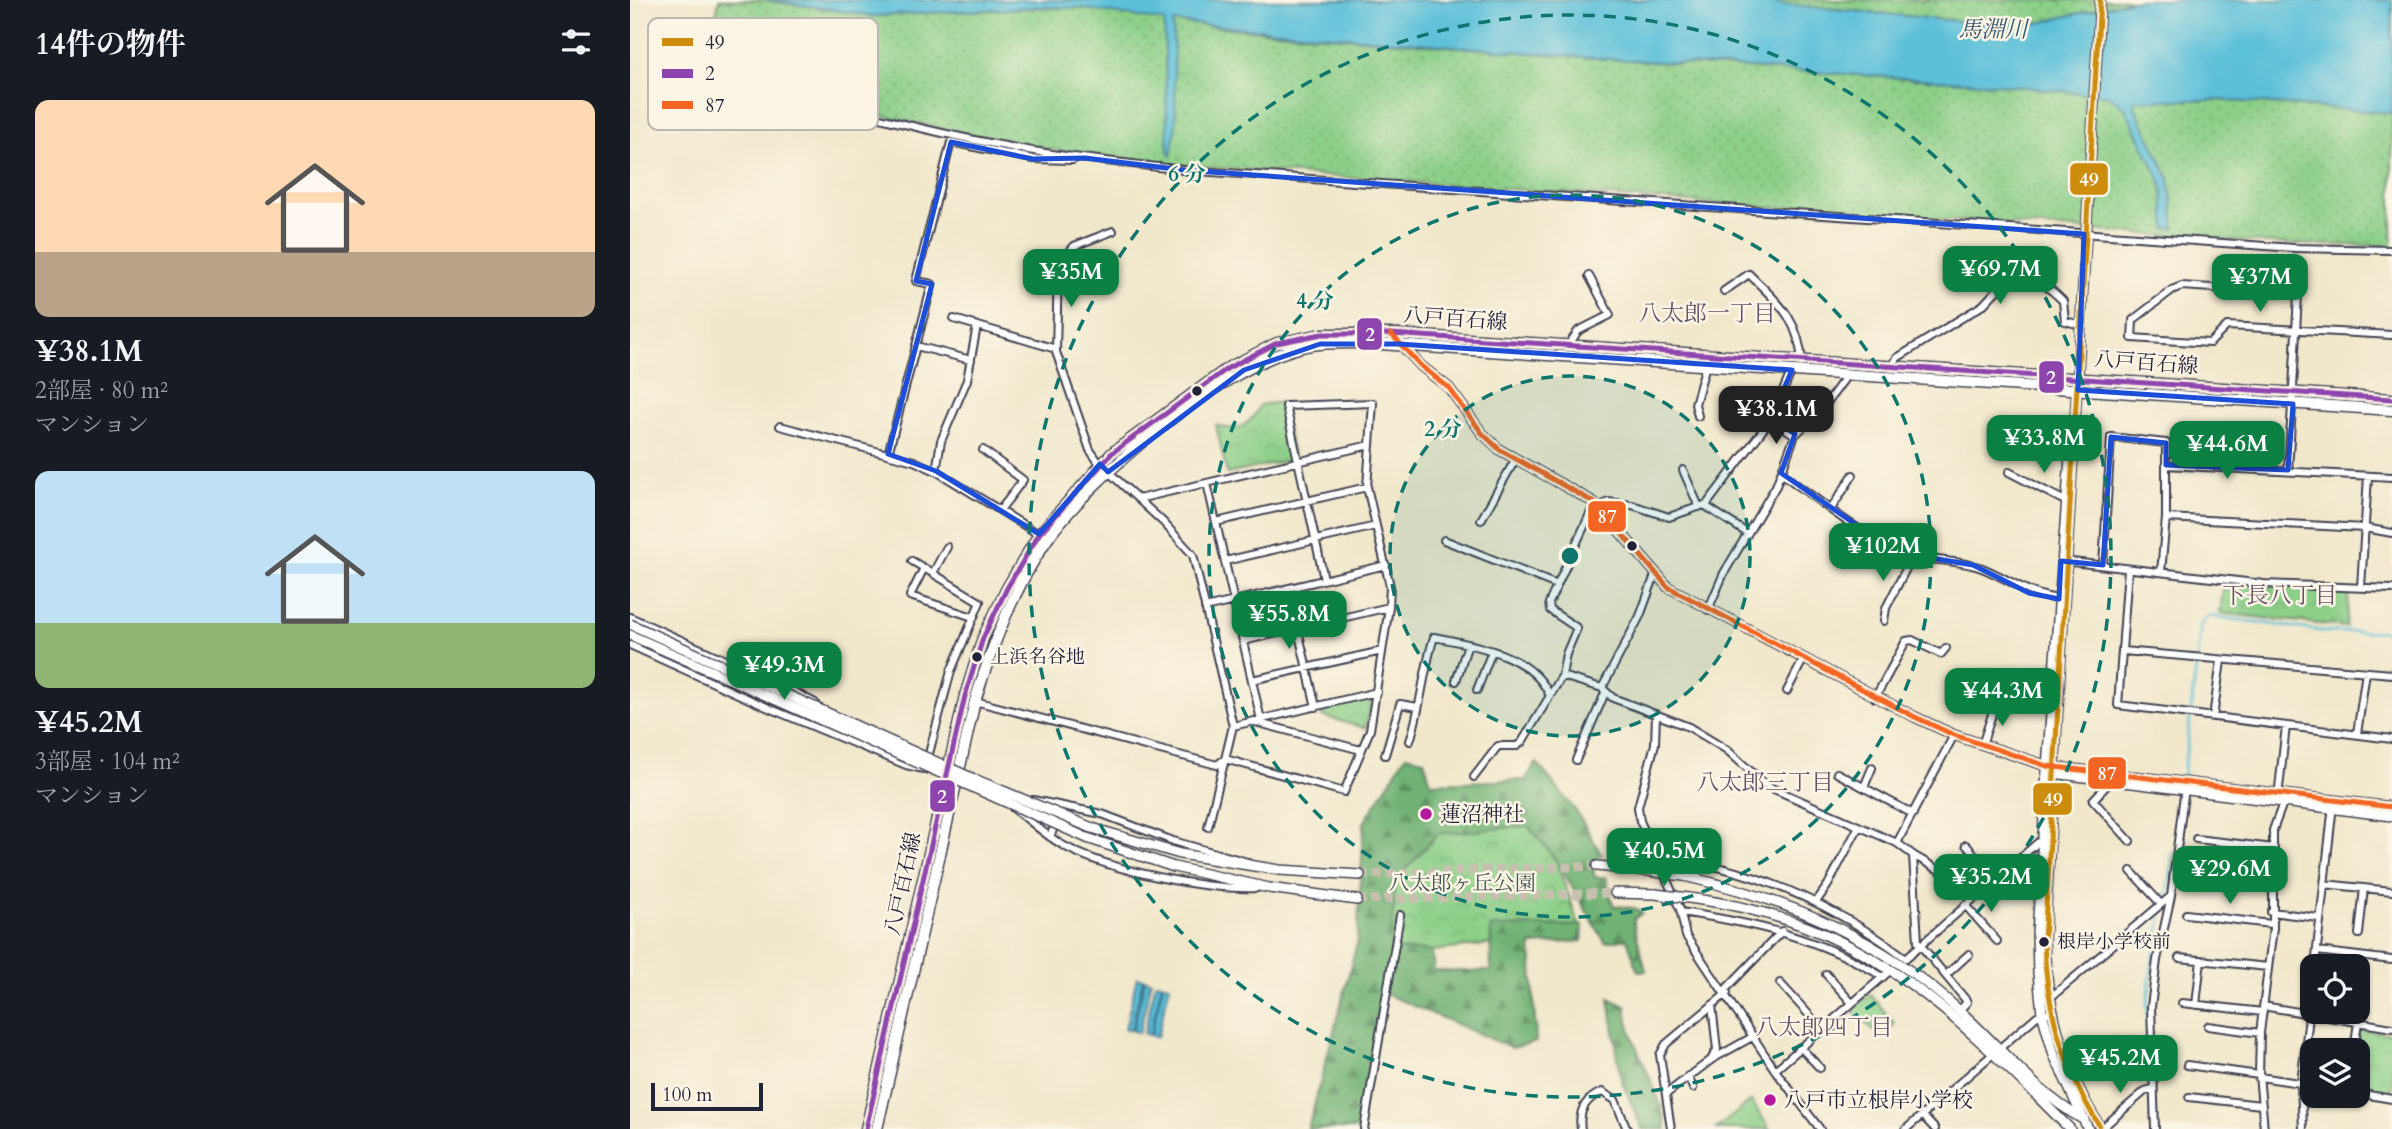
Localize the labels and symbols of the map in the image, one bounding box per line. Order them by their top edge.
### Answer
water label: 馬淵川 [1959,14,2031,45]
legend [648,18,878,130]
text: 49 [705,30,725,56]
text: 2 [705,61,715,87]
text: 87 [705,93,725,119]
text: 6 分 [1168,160,1206,189]
line badge: 49 [2069,162,2109,196]
text: 49 [2079,167,2099,193]
pin: ¥69.7M [1943,246,2057,306]
pin: ¥35M [1030,250,1112,309]
pin: ¥37M [2219,254,2301,314]
text: 4 分 [1296,287,1334,316]
district label: 八太郎一丁目 [1638,298,1776,329]
street label: 八戸百石線 [1402,301,1508,337]
line badge: 2 [1356,317,1383,351]
text: 2 [1365,322,1375,348]
street label: 八戸百石線 [2093,345,2199,381]
line badge: 2 [2038,360,2065,394]
text: 2 [2046,365,2056,391]
unlabelled marker [1190,384,1204,398]
pin: ¥38.1M [1719,386,1833,446]
text: 2 分 [1424,415,1462,444]
pin: ¥33.8M [1987,416,2101,475]
pin: ¥44.6M [2170,421,2284,481]
line badge: 87 [1587,500,1627,533]
text: 87 [1597,504,1617,530]
pin: ¥102M [1834,524,1932,583]
unlabelled marker [1625,539,1639,553]
centre of rings [1558,544,1582,568]
district label: 下長八丁目 [2223,580,2338,611]
pin: ¥55.8M [1232,592,1346,651]
pin: ¥49.3M [727,642,841,702]
place label: 上浜名谷地 [990,644,1085,670]
marker: 上浜名谷地 [970,650,984,664]
pin: ¥44.3M [1945,668,2059,728]
line badge: 87 [2087,756,2127,790]
text: 87 [2097,761,2117,787]
district label: 八太郎三丁目 [1696,767,1834,798]
line badge: 2 [929,779,956,813]
line badge: 49 [2032,782,2073,816]
text: 2 [937,784,947,810]
text: 49 [2043,787,2063,813]
place label: 蓮沼神社 [1440,800,1524,829]
marker: 蓮沼神社 [1418,806,1434,822]
pin: ¥40.5M [1607,828,1721,888]
street label: 八戸百石線 [878,830,928,938]
pin: ¥29.6M [2173,846,2287,906]
pin: ¥35.2M [1934,855,2048,914]
park label: 八太郎ヶ丘公園 [1389,869,1536,898]
place label: 根岸小学校前 [2057,929,2171,955]
marker: 根岸小学校前 [2037,935,2051,949]
district label: 八太郎四丁目 [1755,1012,1893,1043]
pin: ¥45.2M [2063,1036,2177,1095]
scale bar [651,1080,763,1112]
place label: 八戸市立根岸小学校 [1784,1086,1973,1115]
marker: 八戸市立根岸小学校 [1762,1092,1778,1108]

